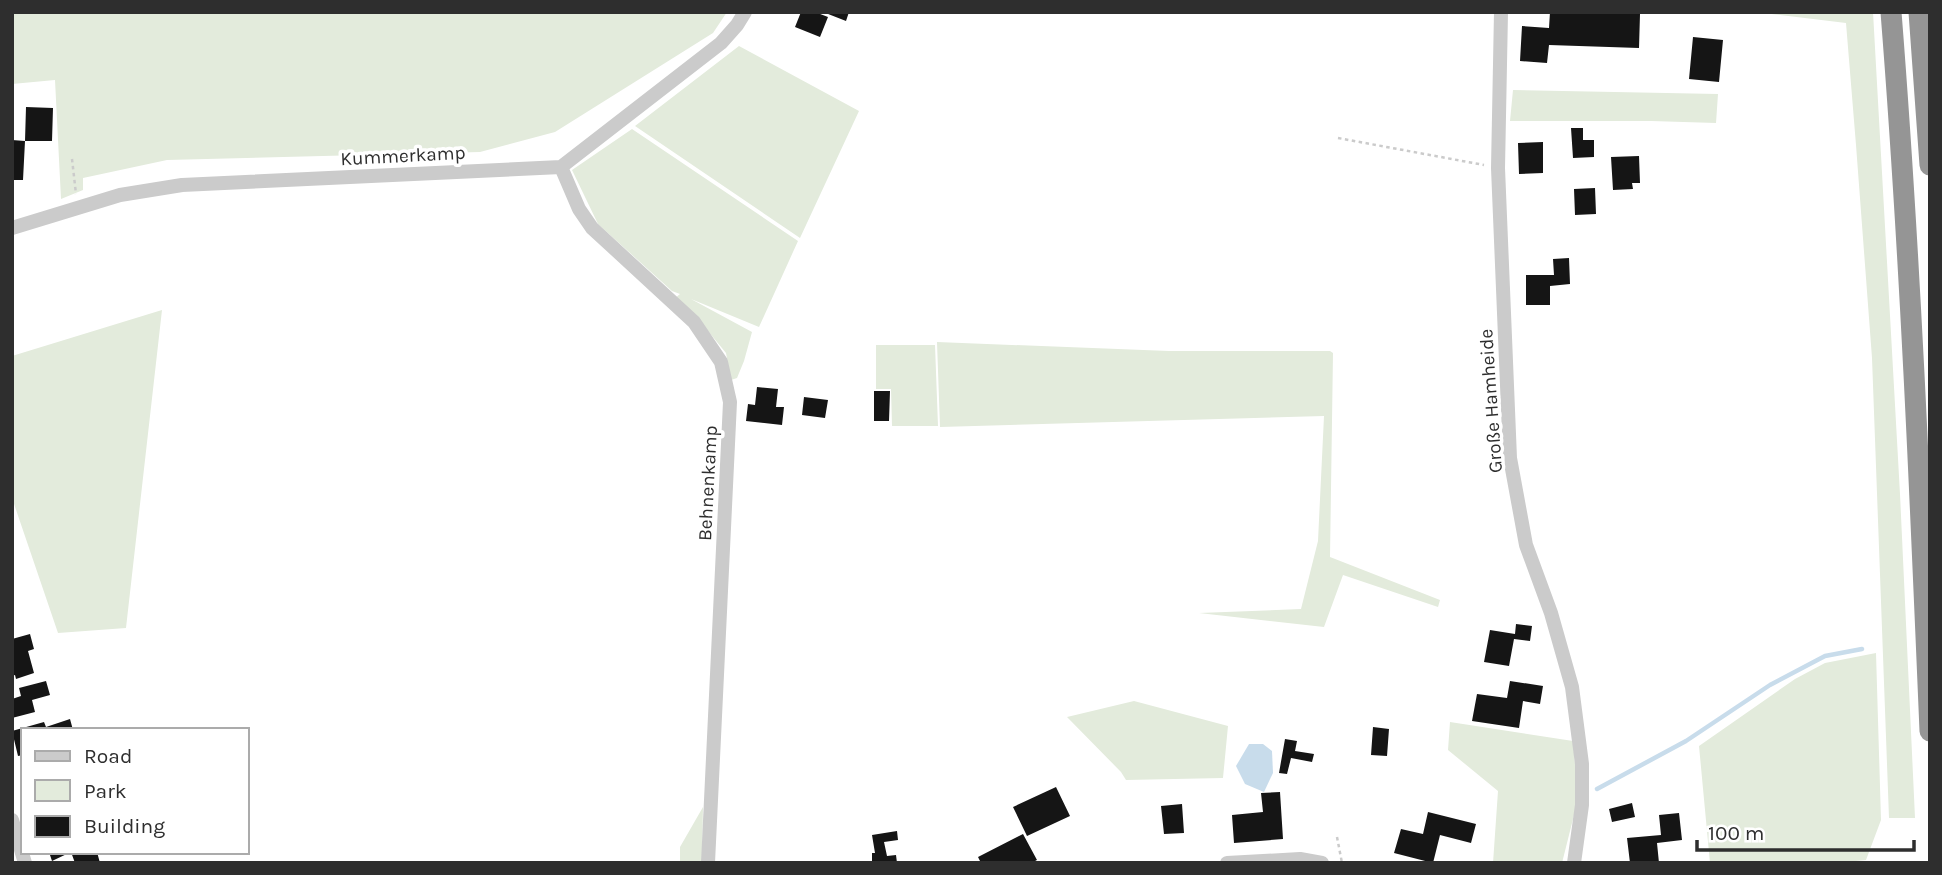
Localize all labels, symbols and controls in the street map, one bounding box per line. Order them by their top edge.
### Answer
street label: Kummerkamp [340,142,466,170]
street label: Große Hamheide [1475,328,1507,474]
street label: Behnenkamp [694,425,722,541]
legend [21,728,248,854]
text: Road [84,744,132,768]
text: Park [84,779,127,803]
scale bar [1697,808,1914,852]
text: Building [84,814,165,838]
text: 100 m [1708,821,1765,845]

